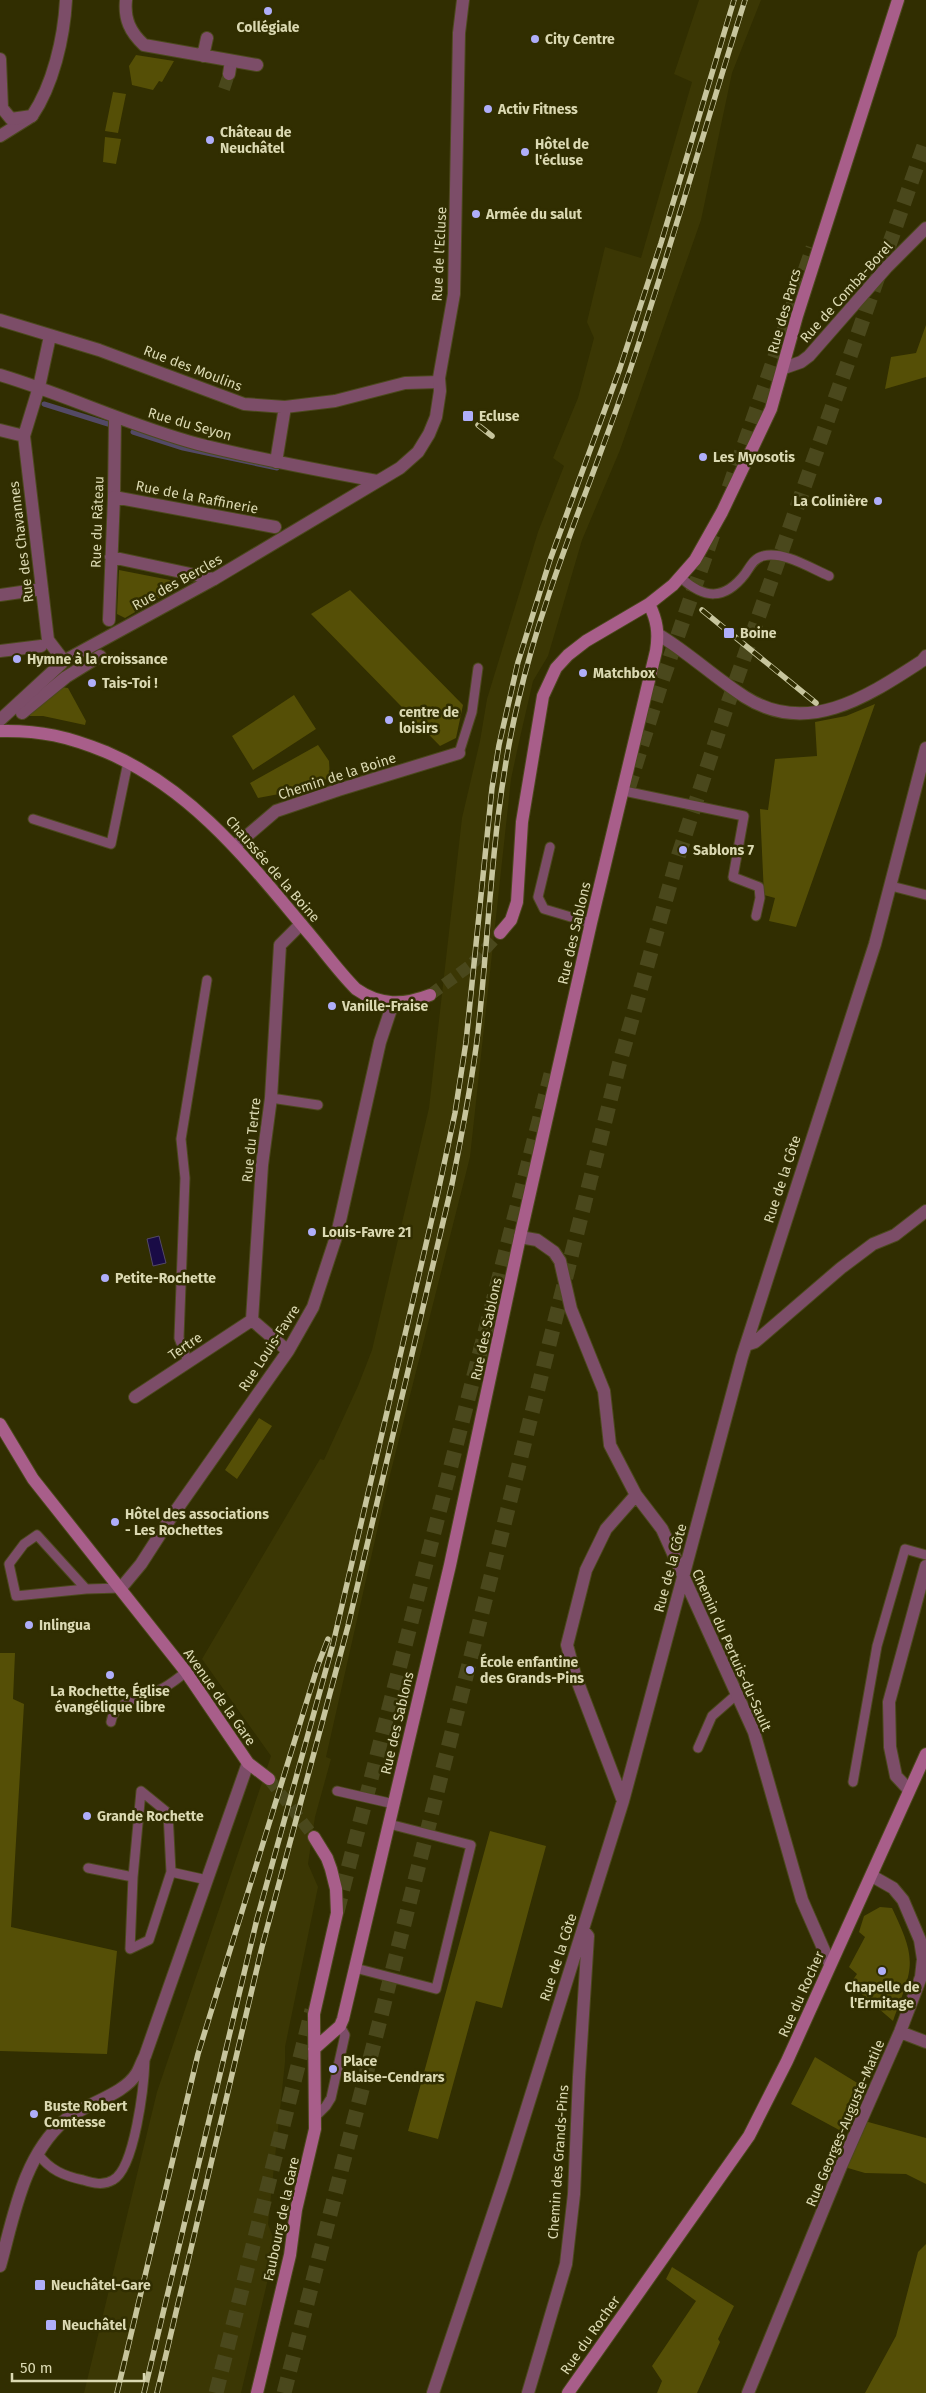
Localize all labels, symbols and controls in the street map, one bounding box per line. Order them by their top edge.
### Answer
marker: Collégiale [262,5,274,17]
place label: Collégiale [237,19,300,36]
place label: City Centre [545,31,615,48]
marker: City Centre [529,33,541,45]
place label: Activ Fitness [497,101,578,118]
marker: Activ Fitness [482,103,494,115]
place label: Château de Neuchâtel [220,124,292,157]
marker: Château de Neuchâtel [204,134,216,146]
place label: Hôtel de l'écluse [535,136,589,169]
marker: Hôtel de l'écluse [519,146,531,158]
street label: Rue de l'Ecluse [429,206,450,302]
place label: Armée du salut [485,206,583,223]
marker: Armée du salut [470,208,482,220]
street label: Rue de Comba-Borel [797,238,896,346]
street label: Rue des Parcs [764,266,805,355]
street label: Rue des Moulins [141,342,245,395]
street label: Rue du Seyon [146,404,234,445]
place label: Ecluse [479,408,520,425]
marker: Ecluse [461,409,475,423]
place label: Les Myosotis [713,449,795,466]
marker: Les Myosotis [697,451,709,463]
street label: Rue du Râteau [87,476,108,568]
street label: Rue de la Raffinerie [134,477,260,518]
street label: Rue des Chavannes [6,480,37,604]
place label: La Colinière [793,493,868,510]
marker: La Colinière [872,495,884,507]
street label: Rue des Bercles [129,550,226,614]
place label: Boine [740,625,777,642]
marker: Boine [722,626,736,640]
place label: Hymne à la croissance [27,651,168,668]
marker: Hymne à la croissance [11,653,23,665]
place label: Matchbox [593,665,656,682]
marker: Matchbox [577,667,589,679]
place label: Tais-Toi ! [102,675,158,692]
marker: Tais-Toi ! [86,677,98,689]
place label: centre de loisirs [399,704,459,737]
marker: centre de loisirs [383,714,395,726]
street label: Chemin de la Boine [276,749,398,804]
street label: Chaussée de la Boine [222,813,323,926]
place label: Sablons 7 [693,842,754,859]
marker: Sablons 7 [677,844,689,856]
street label: Rue des Sablons [554,880,595,986]
place label: Vanille-Fraise [341,998,429,1015]
marker: Vanille-Fraise [326,1000,338,1012]
street label: Rue du Tertre [239,1097,264,1183]
street label: Rue de la Côte [760,1133,805,1225]
place label: Louis-Favre 21 [322,1224,412,1241]
marker: Louis-Favre 21 [306,1226,318,1238]
place label: Petite-Rochette [115,1270,216,1287]
marker: Petite-Rochette [99,1272,111,1284]
street label: Rue des Sablons [467,1276,506,1382]
street label: Rue Louis-Favre [235,1302,304,1395]
street label: Tertre [165,1329,205,1364]
place label: Hôtel des associations - Les Rochettes [125,1506,269,1539]
marker: Hôtel des associations - Les Rochettes [109,1516,121,1528]
street label: Rue de la Côte [650,1522,691,1614]
street label: Chemin du Pertuis-du-Sault [688,1566,775,1735]
place label: Inlingua [39,1617,91,1634]
marker: Inlingua [23,1619,35,1631]
street label: Avenue de la Gare [180,1646,259,1749]
place label: École enfantine des Grands-Pins [480,1653,584,1687]
marker: École enfantine des Grands-Pins [464,1664,476,1676]
marker: La Rochette, Église évangélique libre [104,1669,116,1681]
street label: Rue des Sablons [377,1670,418,1776]
place label: La Rochette, Église évangélique libre [50,1682,170,1716]
place label: Grande Rochette [97,1808,204,1825]
marker: Grande Rochette [81,1810,93,1822]
street label: Rue de la Côte [536,1911,581,2003]
street label: Rue du Rocher [775,1948,828,2040]
marker: Chapelle de l'Ermitage [876,1965,888,1977]
place label: Chapelle de l'Ermitage [844,1979,920,2012]
street label: Rue Georges-Auguste-Matile [803,2037,888,2209]
place label: Place Blaise-Cendrars [343,2053,445,2086]
marker: Place Blaise-Cendrars [327,2063,339,2075]
street label: Chemin des Grands-Pins [545,2084,572,2240]
place label: Buste Robert Comtesse [44,2098,128,2131]
marker: Buste Robert Comtesse [28,2108,40,2120]
street label: Faubourg de la Gare [260,2155,303,2283]
place label: Neuchâtel-Gare [51,2277,151,2294]
marker: Neuchâtel-Gare [33,2278,47,2292]
street label: Rue du Rocher [557,2292,624,2378]
place label: Neuchâtel [62,2317,127,2334]
marker: Neuchâtel [44,2318,58,2332]
scale bar [12,2350,145,2382]
text: 50 m [20,2359,53,2377]

